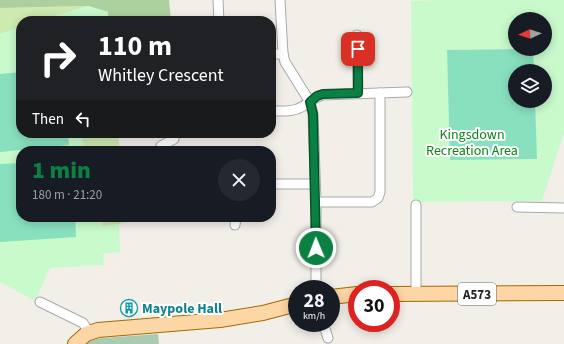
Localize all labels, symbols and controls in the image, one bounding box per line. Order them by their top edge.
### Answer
north arrow [508,12,552,56]
map controls [508,12,552,108]
text: 110 m [98,26,172,66]
icon: right [32,32,84,84]
pin [341,32,375,66]
icon: arrive [347,38,369,60]
text: Whitley Crescent [98,63,224,88]
button: layers [508,64,552,108]
icon: left [72,108,94,130]
text: Then [32,109,64,130]
park label: Kingsdown Recreation Area [426,125,518,161]
text: 1 min [32,153,91,188]
button: close [218,159,260,201]
text: 180 m · 21:20 [32,186,102,204]
position arrow [295,227,337,269]
speed limit sign: 30 [348,280,400,332]
road number: A573 [458,283,496,305]
text: 28 [303,287,325,315]
building icon: Maypole Hall [119,298,139,318]
place label: Maypole Hall [142,299,222,319]
text: km/h [303,309,325,323]

